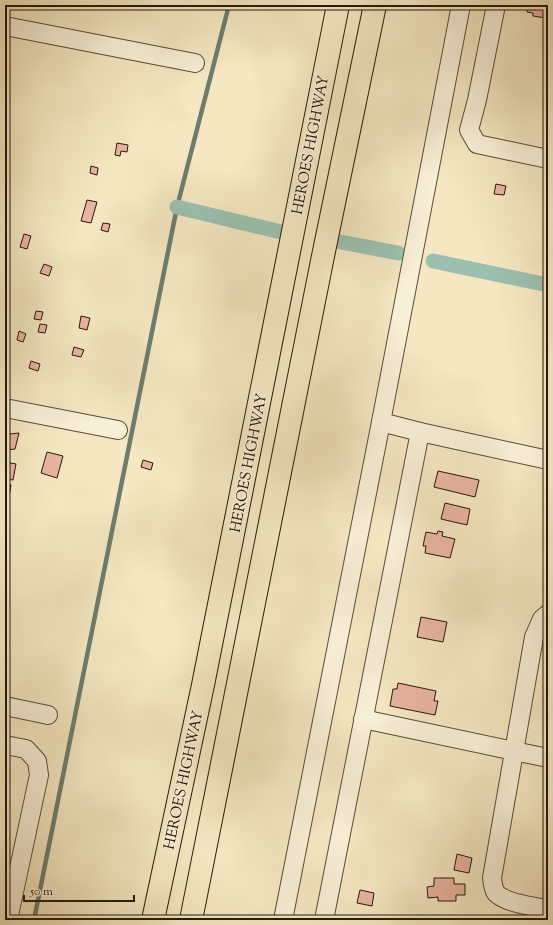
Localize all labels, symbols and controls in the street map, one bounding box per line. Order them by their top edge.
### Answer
street label: HEROES HIGHWAY [288,74,335,217]
street label: HEROES HIGHWAY [226,392,273,535]
street label: HEROES HIGHWAY [159,709,209,852]
scale bar [24,877,134,903]
text: 50 m [29,883,53,901]

